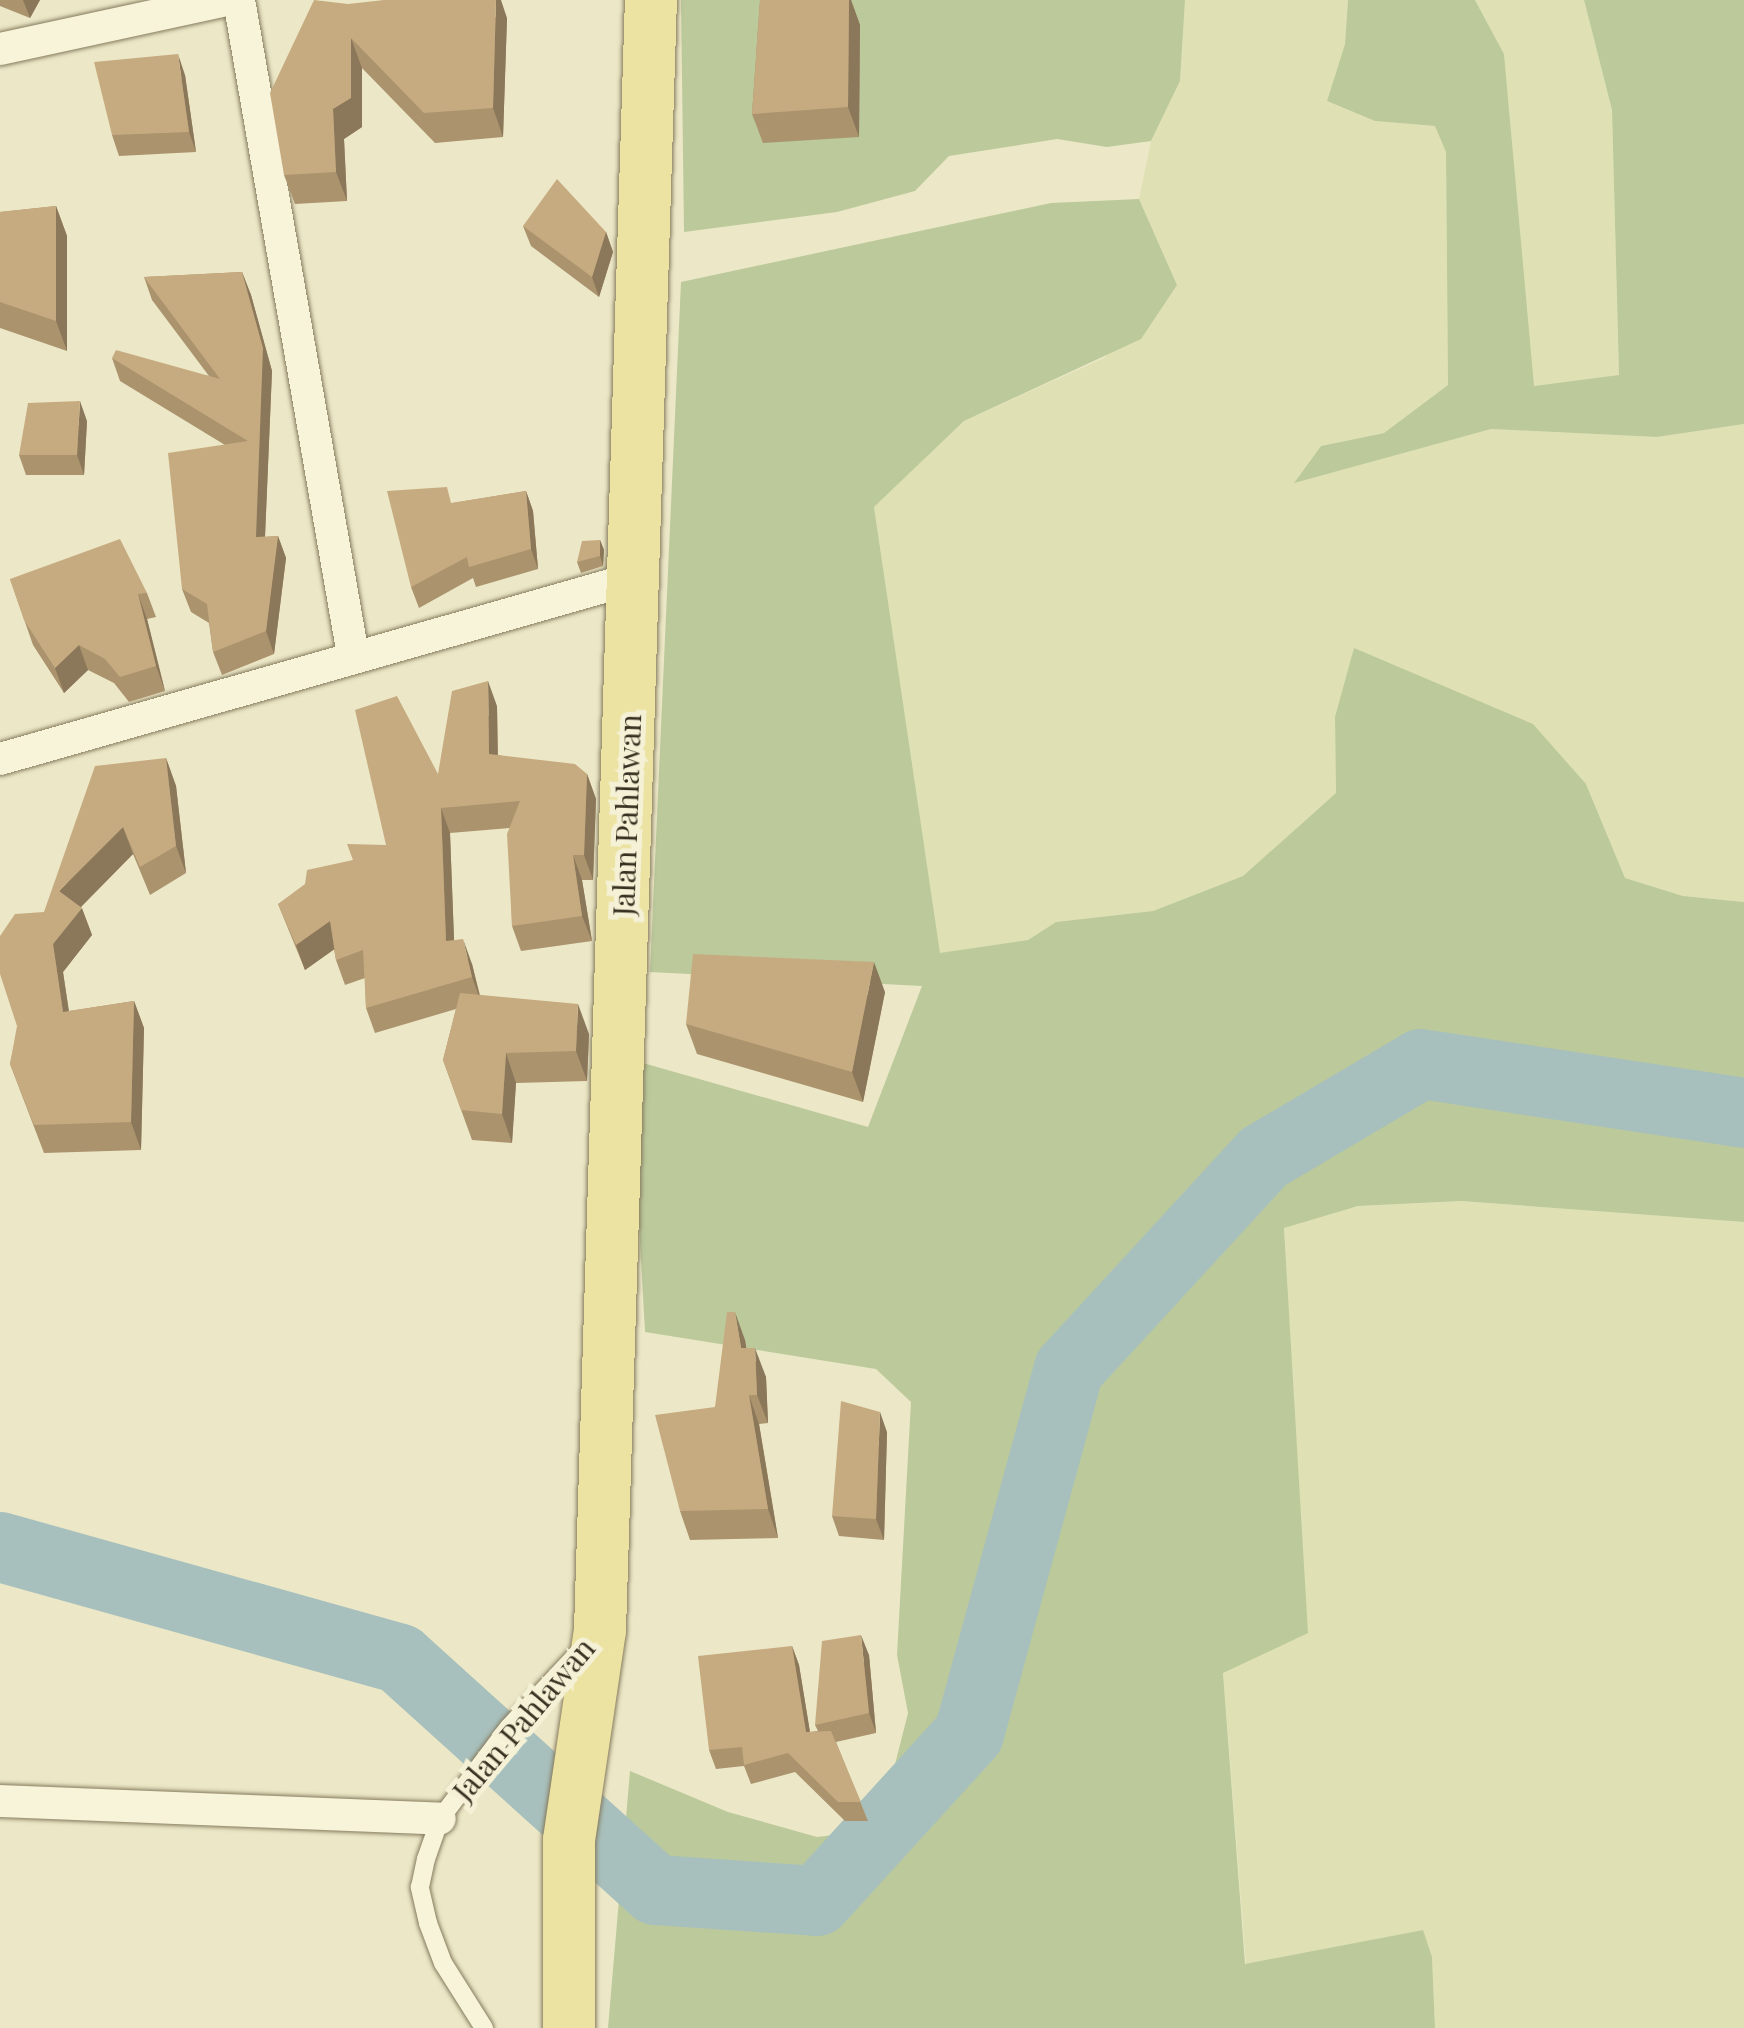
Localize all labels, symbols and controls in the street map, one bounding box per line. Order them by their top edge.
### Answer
street label: Jalan Pahlawan [604,713,648,917]
street label: Jalan Pahlawan [444,1630,602,1808]

